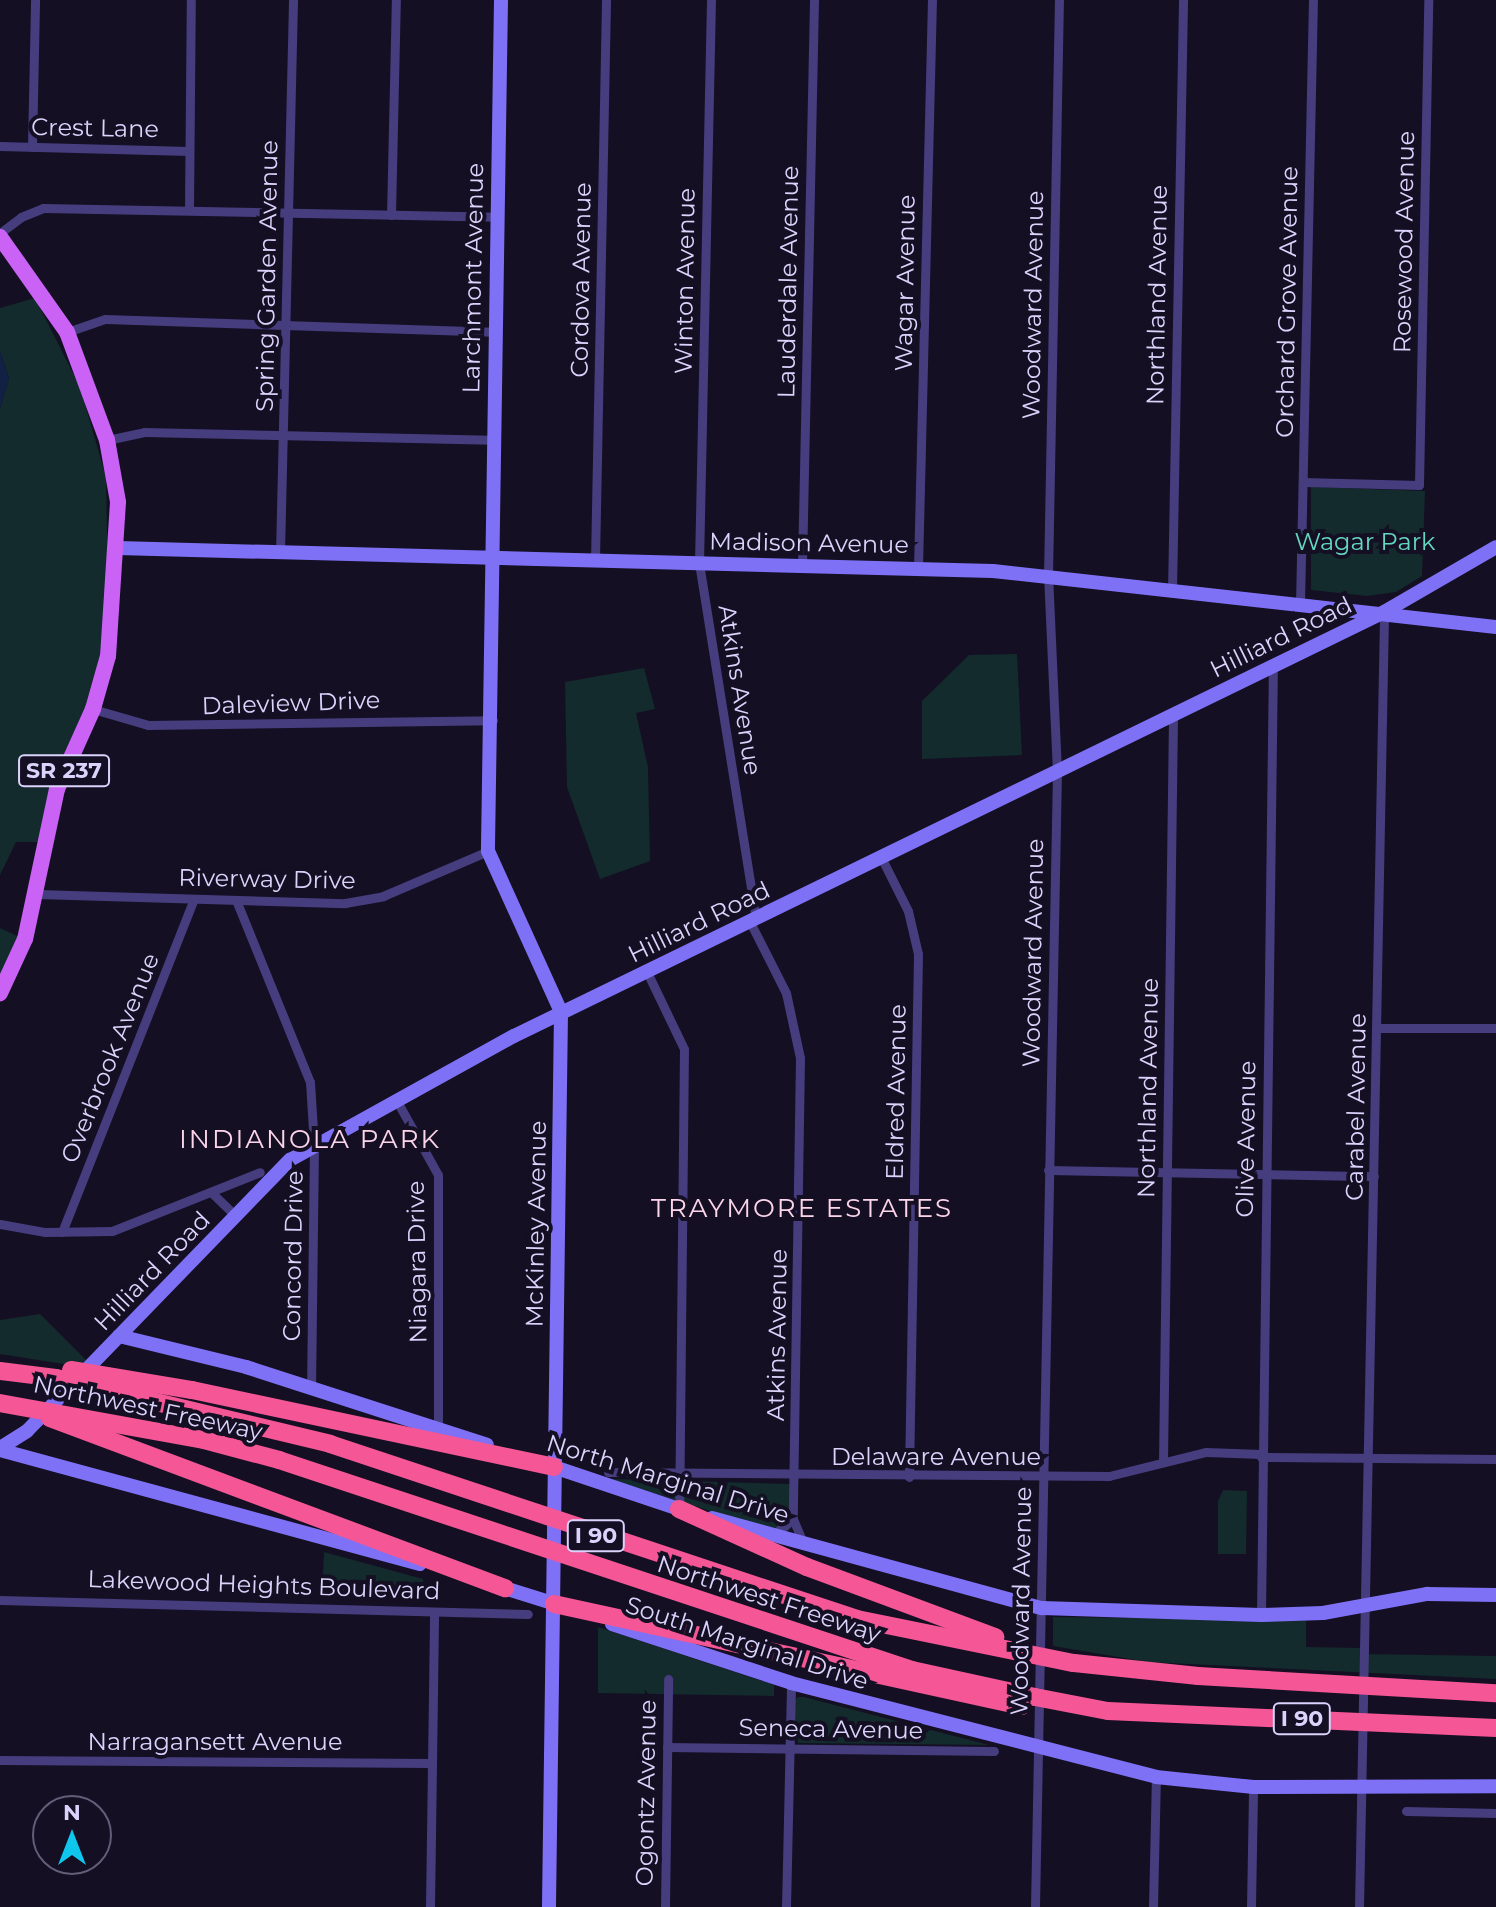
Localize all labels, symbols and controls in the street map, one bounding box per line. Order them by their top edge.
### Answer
street label: Crest Lane [31,112,159,144]
street label: Rosewood Avenue [1388,131,1420,353]
street label: Spring Garden Avenue [250,140,284,412]
street label: Larchmont Avenue [457,163,489,393]
street label: Lauderdale Avenue [772,165,804,399]
street label: Orchard Grove Avenue [1270,166,1304,438]
street label: Cordova Avenue [565,182,597,378]
street label: Northland Avenue [1141,185,1173,405]
street label: Winton Avenue [669,188,701,374]
street label: Woodward Avenue [1017,190,1049,420]
street label: Wagar Avenue [889,194,921,372]
street label: Madison Avenue [709,527,909,559]
park label: Wagar Park [1295,528,1435,556]
street label: Hilliard Road [1205,590,1357,684]
street label: Atkins Avenue [712,603,768,777]
street label: Daleview Drive [201,685,381,721]
road number: SR 237 [18,753,110,789]
street label: Woodward Avenue [1017,838,1049,1068]
street label: Riverway Drive [178,863,356,895]
street label: Hilliard Road [623,875,775,969]
street label: Overbrook Avenue [55,949,165,1167]
street label: Northland Avenue [1132,978,1164,1198]
street label: Eldred Avenue [880,1004,912,1180]
street label: Carabel Avenue [1340,1013,1372,1201]
street label: Olive Avenue [1230,1060,1262,1218]
street label: McKinley Avenue [520,1120,552,1328]
district label: INDIANOLA PARK [179,1124,441,1156]
street label: Concord Drive [277,1170,309,1342]
street label: Niagara Drive [401,1180,433,1344]
district label: TRAYMORE ESTATES [651,1193,953,1225]
street label: Hilliard Road [88,1206,216,1336]
street label: Atkins Avenue [761,1249,793,1421]
street label: Northwest Freeway [31,1370,265,1446]
street label: North Marginal Drive [543,1428,793,1530]
street label: Delaware Avenue [831,1443,1041,1471]
street label: Woodward Avenue [1005,1486,1037,1716]
road number: I 90 [566,1518,626,1554]
street label: Northwest Freeway [653,1549,885,1649]
street label: Lakewood Heights Boulevard [87,1564,441,1606]
street label: South Marginal Drive [622,1590,872,1696]
street label: Ogontz Avenue [630,1699,662,1887]
road number: I 90 [1272,1701,1332,1737]
street label: Seneca Avenue [739,1713,923,1745]
street label: Narragansett Avenue [88,1728,342,1756]
north arrow [32,1795,112,1875]
text: N [63,1799,81,1826]

